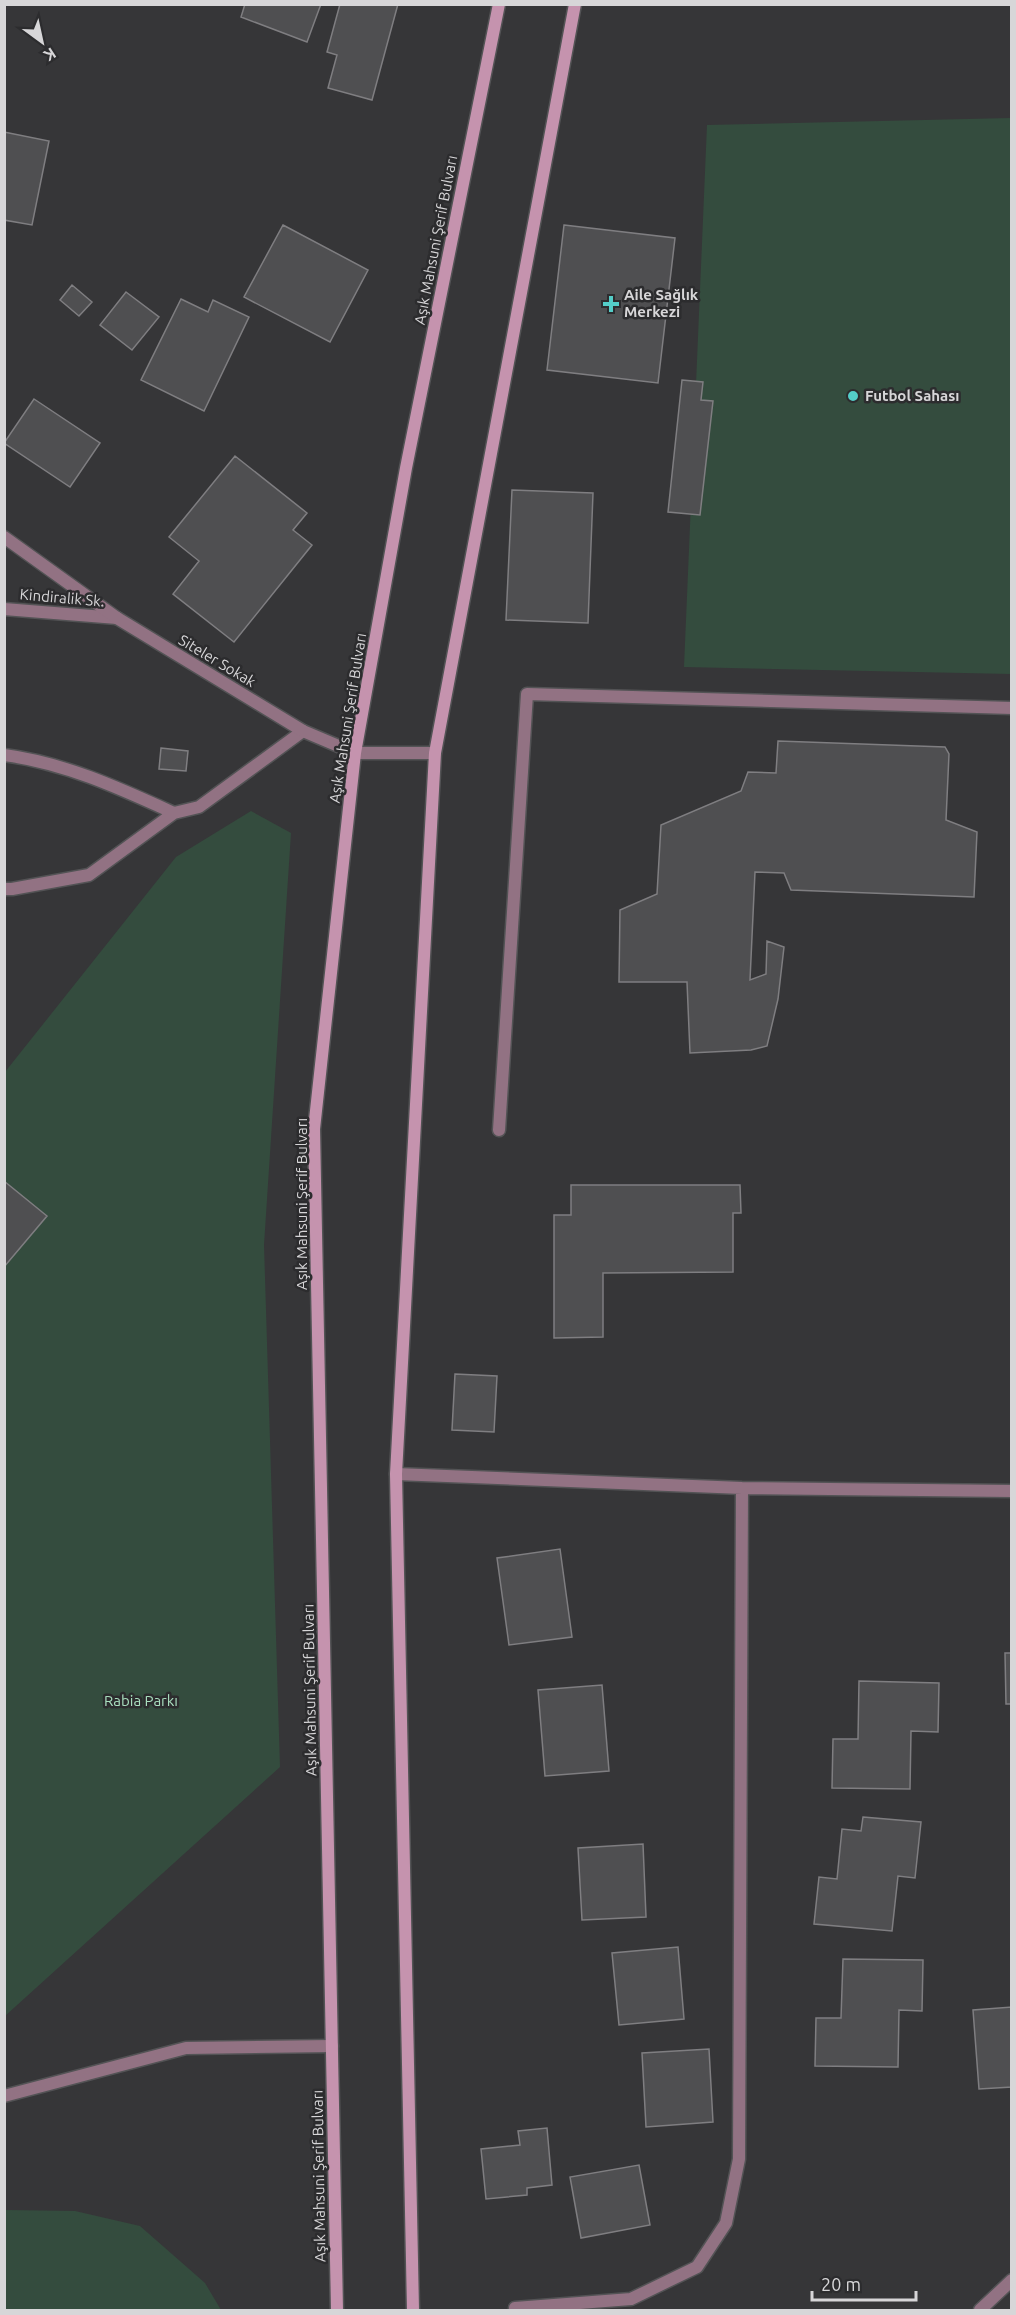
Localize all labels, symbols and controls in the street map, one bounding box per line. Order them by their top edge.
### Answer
north arrow [12,12,72,72]
text: K [41,44,60,65]
street label: Aşık Mahsuni Şerif Bulvarı [411,154,460,326]
place label: Aile Sağlık Merkezi [624,286,699,320]
marker: Aile Sağlık Merkezi [602,295,620,313]
place label: Futbol Sahası [865,387,959,404]
marker: Futbol Sahası [846,389,860,403]
street label: Kindiralik Sk. [19,585,105,610]
street label: Siteler Sokak [176,631,259,690]
street label: Aşık Mahsuni Şerif Bulvarı [326,632,369,804]
street label: Aşık Mahsuni Şerif Bulvarı [293,1118,310,1290]
street label: Aşık Mahsuni Şerif Bulvarı [299,1604,320,1776]
park label: Rabia Parkı [104,1692,178,1709]
street label: Aşık Mahsuni Şerif Bulvarı [308,2090,329,2262]
scale bar [812,2264,916,2302]
text: 20 m [821,2274,861,2294]

